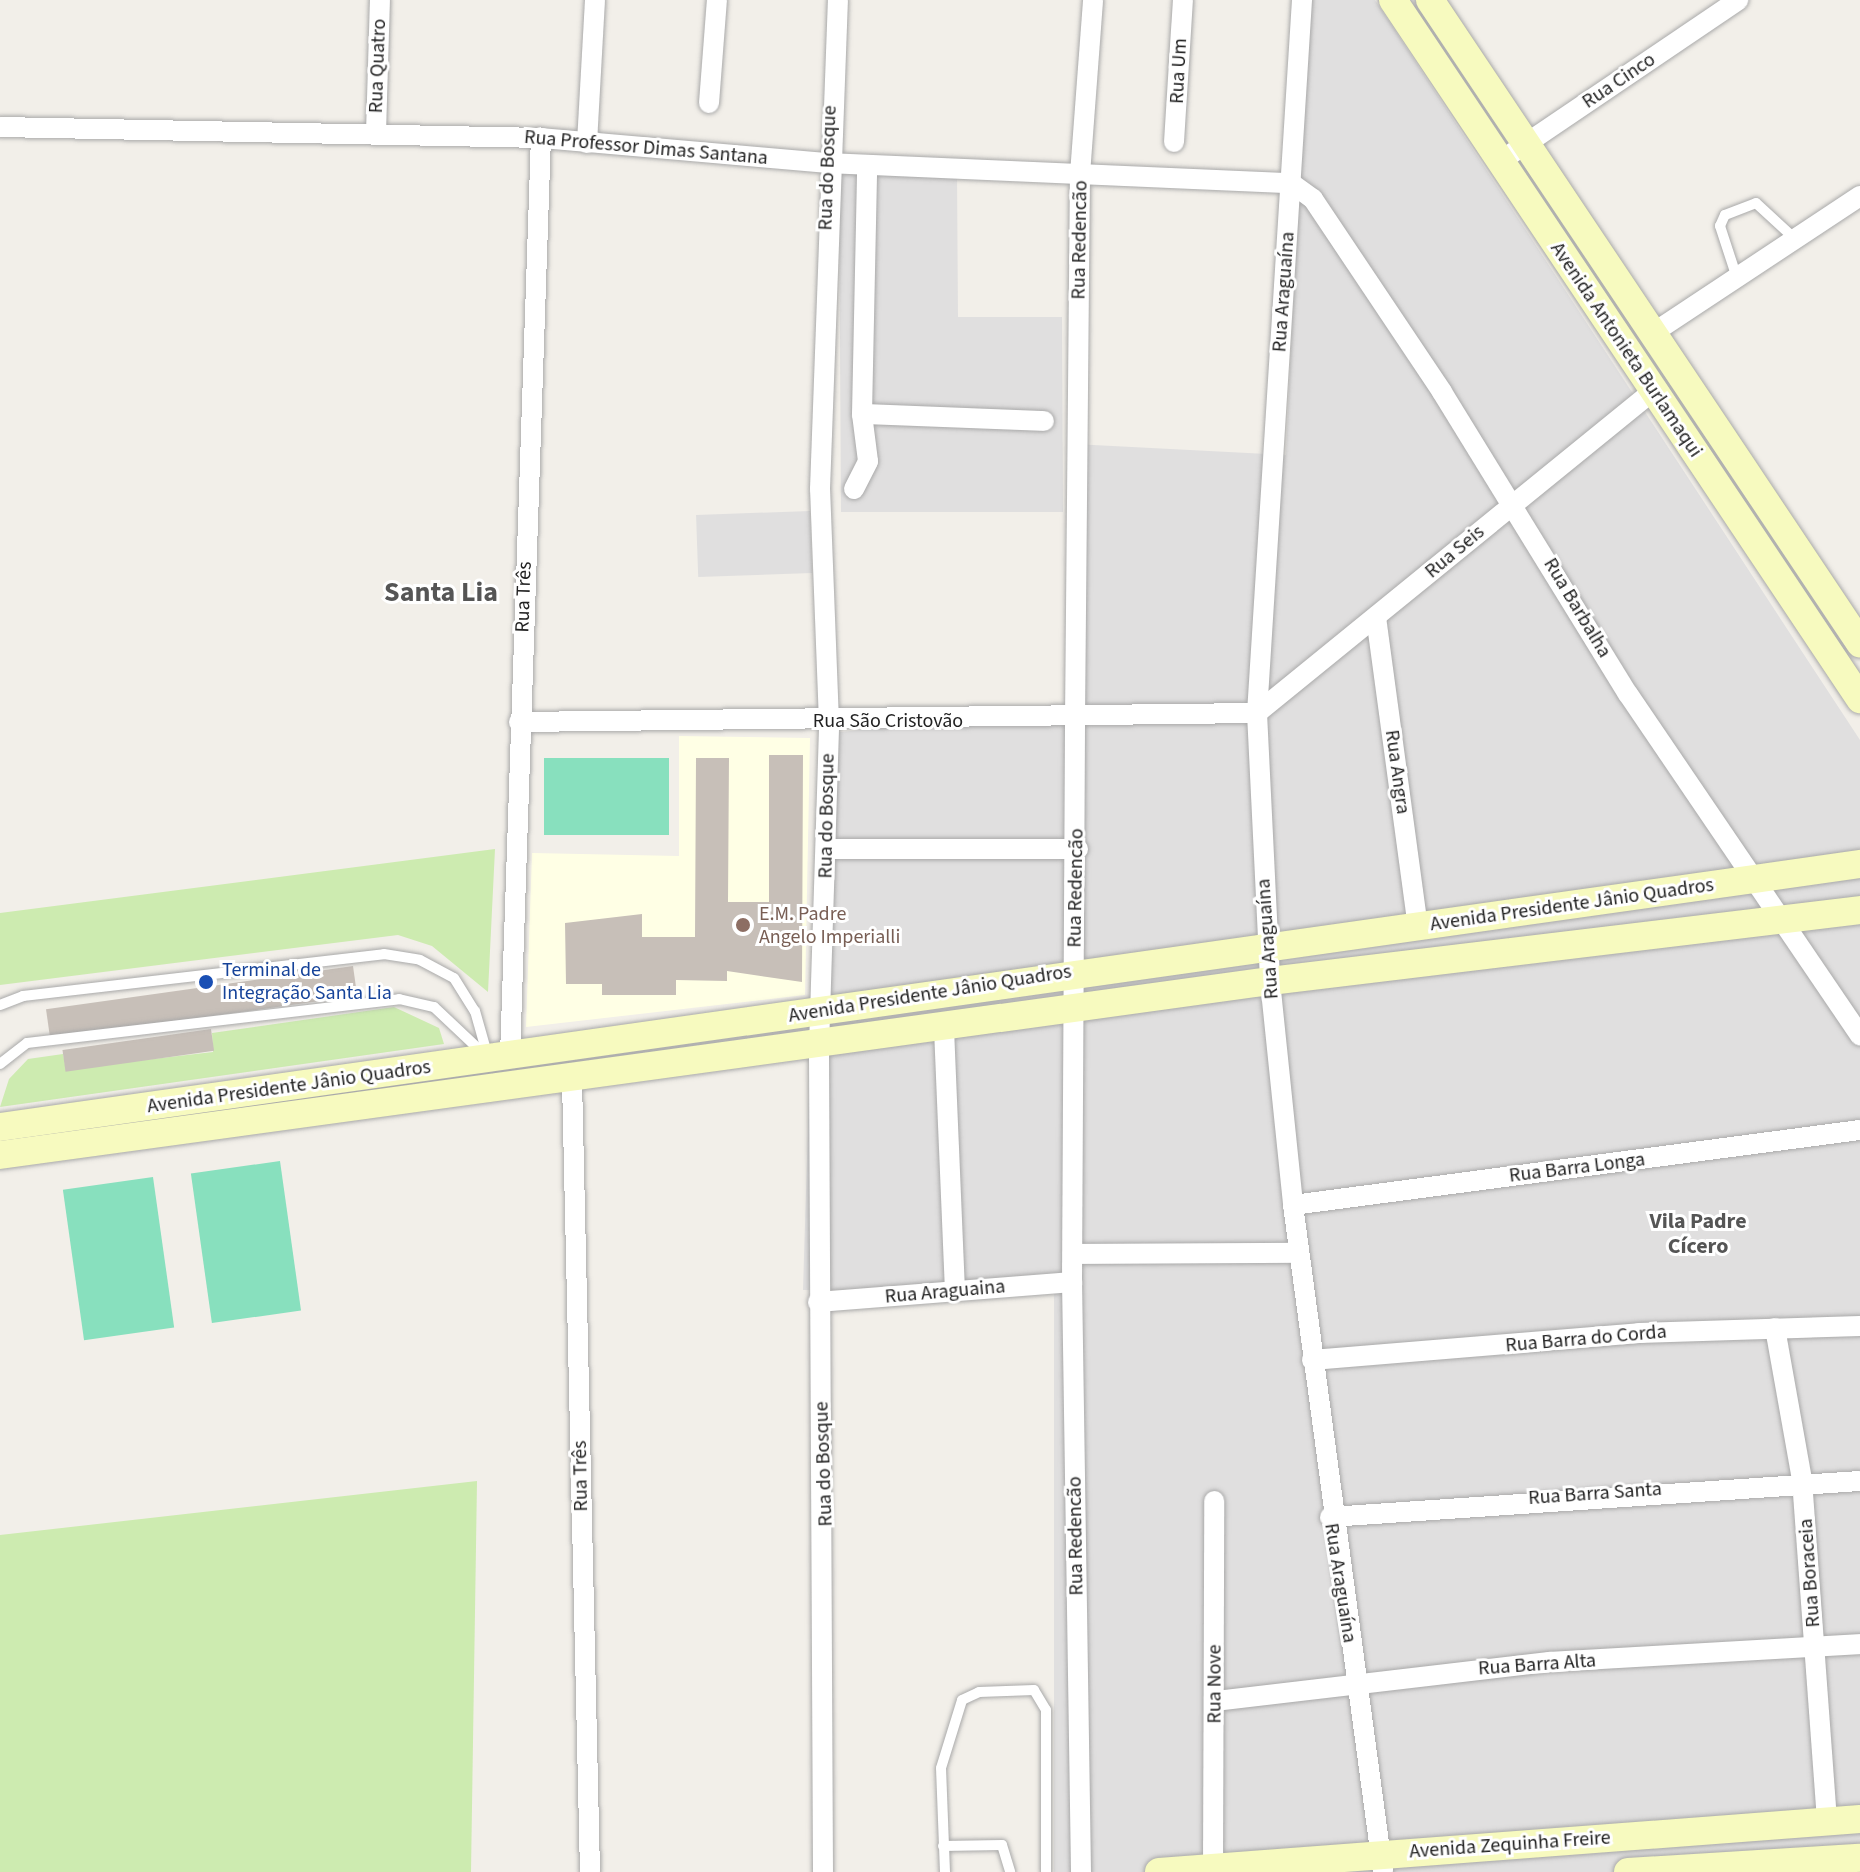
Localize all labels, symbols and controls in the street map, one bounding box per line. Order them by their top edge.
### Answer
street label: Rua Quatro [364,18,392,114]
street label: Rua Um [1165,38,1193,104]
street label: Rua Cinco [1578,48,1660,114]
street label: Rua do Bosque [814,105,842,231]
street label: Rua Professor Dimas Santana [523,125,769,171]
street label: Rua Redencão [1067,180,1093,300]
street label: Rua Araguaína [1268,231,1300,353]
street label: Avenida Antonieta Burlamaqui [1545,238,1707,462]
street label: Rua Seis [1420,520,1490,584]
street label: Rua Barbalha [1538,554,1616,662]
street label: Rua Três [511,561,537,633]
district label: Santa Lia [384,575,498,609]
street label: Rua São Cristovão [813,709,963,733]
street label: Rua Angra [1379,728,1415,816]
street label: Rua do Bosque [814,753,840,879]
street label: Rua Redencão [1063,828,1089,948]
street label: Avenida Presidente Jânio Quadros [1429,873,1715,937]
street label: Rua Araguaína [1252,878,1284,1000]
place label: E.M. Padre Angelo Imperialli [759,902,900,949]
marker: E.M. Padre Angelo Imperialli [734,916,752,934]
place label: Terminal de Integração Santa Lia [222,958,392,1005]
street label: Avenida Presidente Jânio Quadros [787,960,1073,1028]
marker: Terminal de Integração Santa Lia [197,973,215,991]
street label: Avenida Presidente Jânio Quadros [146,1055,432,1119]
street label: Rua Barra Longa [1508,1148,1646,1188]
district label: Vila Padre Cícero [1649,1208,1747,1260]
street label: Rua Araguaina [884,1275,1006,1309]
street label: Rua Barra do Corda [1504,1320,1668,1358]
street label: Rua do Bosque [810,1401,838,1527]
street label: Rua Três [568,1440,594,1512]
street label: Rua Redencão [1063,1476,1089,1596]
street label: Rua Barra Santa [1527,1477,1663,1511]
street label: Rua Boraceia [1794,1518,1826,1628]
street label: Rua Araguaína [1319,1522,1361,1644]
street label: Rua Nove [1203,1644,1227,1724]
street label: Rua Barra Alta [1477,1649,1597,1681]
street label: Avenida Zequinha Freire [1409,1826,1611,1864]

